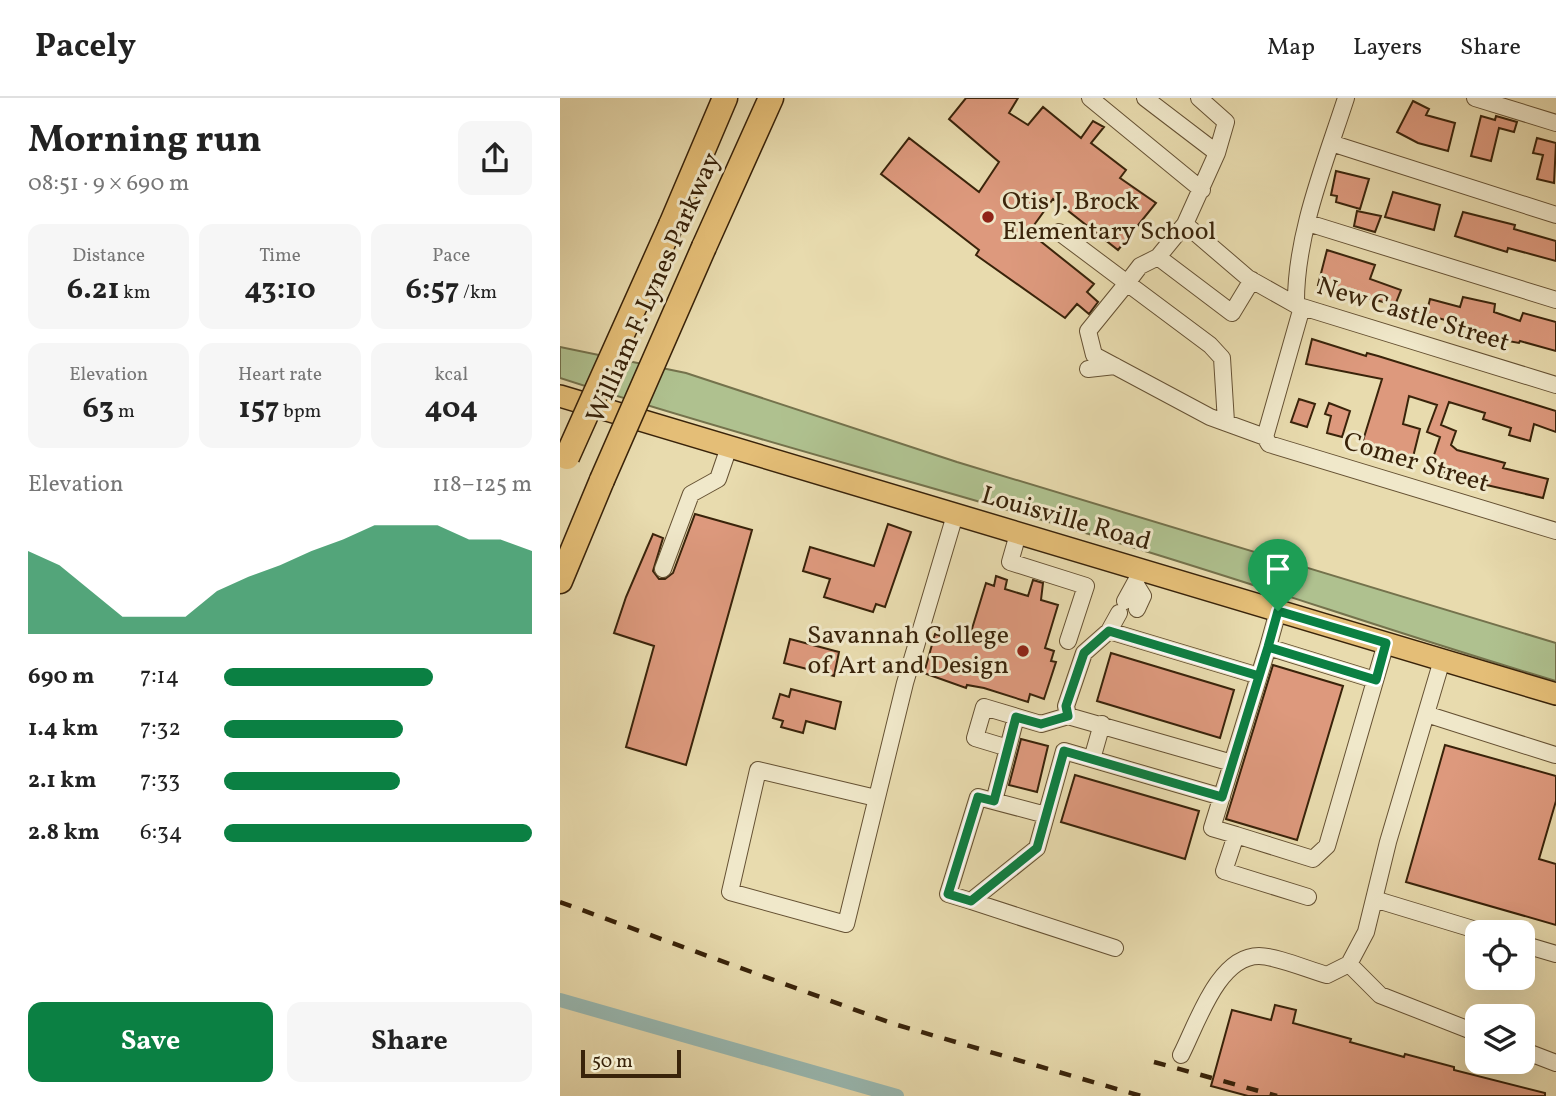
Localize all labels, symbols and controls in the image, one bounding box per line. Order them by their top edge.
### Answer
text: Pacely [35,25,136,71]
text: Map [1267,31,1315,65]
text: Layers [1353,31,1422,65]
text: Share [1460,31,1521,65]
text: Morning run [28,115,262,168]
button: share [458,121,532,195]
street label: William F. Lynes Parkway [578,147,730,429]
text: 08:51 · 9 × 690 m [28,168,189,200]
place label: Otis J. Brock Elementary School [1002,184,1216,250]
marker: Otis J. Brock Elementary School [980,209,996,225]
text: Distance [72,243,145,269]
text: Time [259,243,301,269]
text: Pace [432,243,470,269]
text: 6.21 [67,269,120,311]
text: 43:10 [244,269,316,311]
text: 6:57 [405,269,459,311]
street label: New Castle Street [1312,269,1514,361]
text: km [120,280,150,306]
text: /km [459,280,497,306]
text: Elevation [69,362,148,388]
text: Heart rate [238,362,322,388]
text: kcal [434,362,468,388]
text: 63 [83,388,114,430]
text: 157 [239,388,279,430]
text: 404 [424,388,478,430]
text: m [114,399,135,425]
text: bpm [279,399,321,425]
street label: Comer Street [1339,424,1493,502]
text: Elevation [28,469,124,501]
text: 118–125 m [432,469,532,501]
street label: Louisville Road [977,478,1155,560]
pin [1248,539,1308,611]
icon: arrive [1259,550,1297,588]
place label: Savannah College of Art and Design [807,618,1009,684]
marker: Savannah College of Art and Design [1015,643,1031,659]
text: 690 m [28,661,95,693]
text: 7:14 [140,661,179,693]
text: 1.4 km [28,713,99,745]
text: 7:32 [140,713,181,745]
text: 2.1 km [28,765,97,797]
text: 7:33 [140,765,180,797]
text: 2.8 km [28,817,100,849]
text: 6:34 [140,817,183,849]
map controls [1465,920,1535,1074]
button: locate [1465,920,1535,990]
button: Save [28,1002,273,1082]
button: Share [287,1002,532,1082]
button: layers [1465,1004,1535,1074]
scale bar [581,1047,681,1079]
text: 50 m [592,1049,633,1075]

